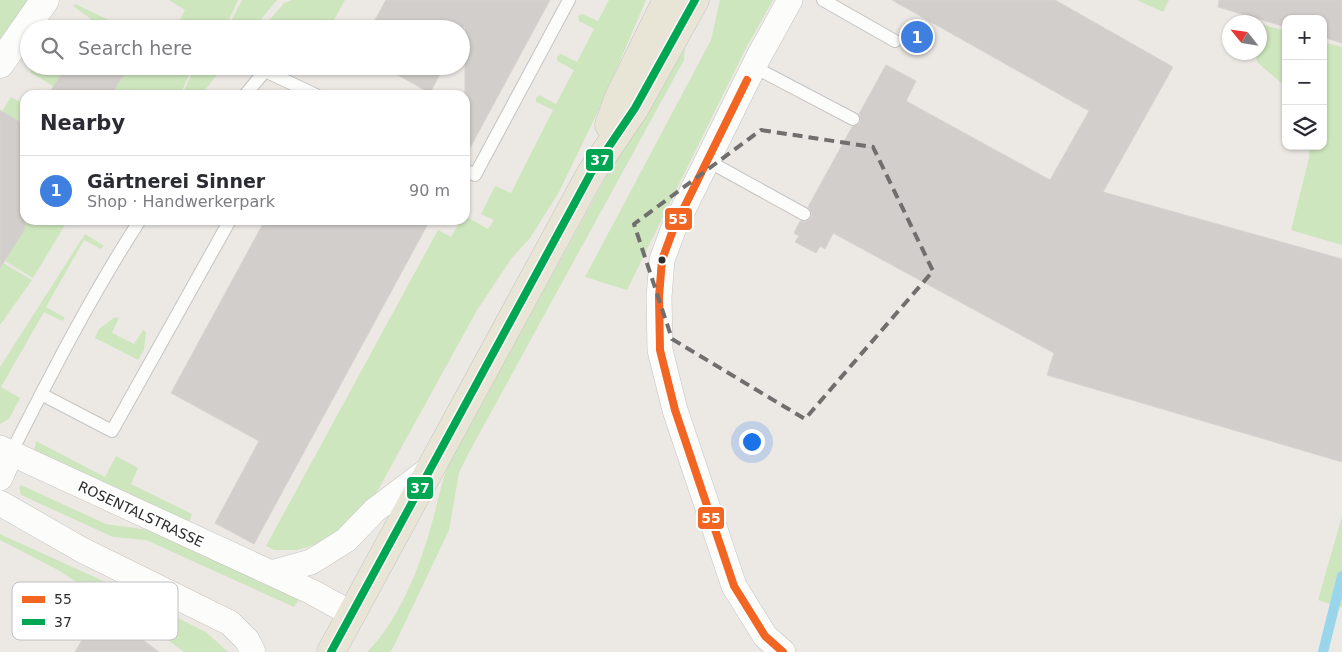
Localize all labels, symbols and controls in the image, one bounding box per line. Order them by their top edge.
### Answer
north arrow [1222,15,1267,60]
map controls [1282,15,1327,150]
button: + [1282,15,1327,60]
pin: 1 [901,18,933,56]
search box [20,20,470,75]
icon: search [38,34,66,62]
text: Search here [78,37,192,59]
button: − [1282,60,1327,105]
button: layers [1282,105,1327,150]
text: Nearby [40,111,125,135]
line badge: 37 [585,148,614,172]
text: 37 [590,152,610,168]
text: Gärtnerei Sinner [87,170,265,192]
text: 1 [50,181,62,200]
text: 90 m [409,181,450,200]
text: Shop · Handwerkerpark [87,192,275,211]
line badge: 55 [664,207,693,231]
text: 55 [668,211,688,227]
unlabelled marker [657,255,667,265]
your location [739,429,765,455]
line badge: 37 [406,476,434,500]
street label: ROSENTALSTRASSE [76,478,206,550]
text: 37 [410,480,430,496]
line badge: 55 [697,506,725,530]
text: 55 [701,510,721,526]
legend [12,582,178,640]
text: 55 [54,591,72,607]
text: 37 [54,614,72,630]

